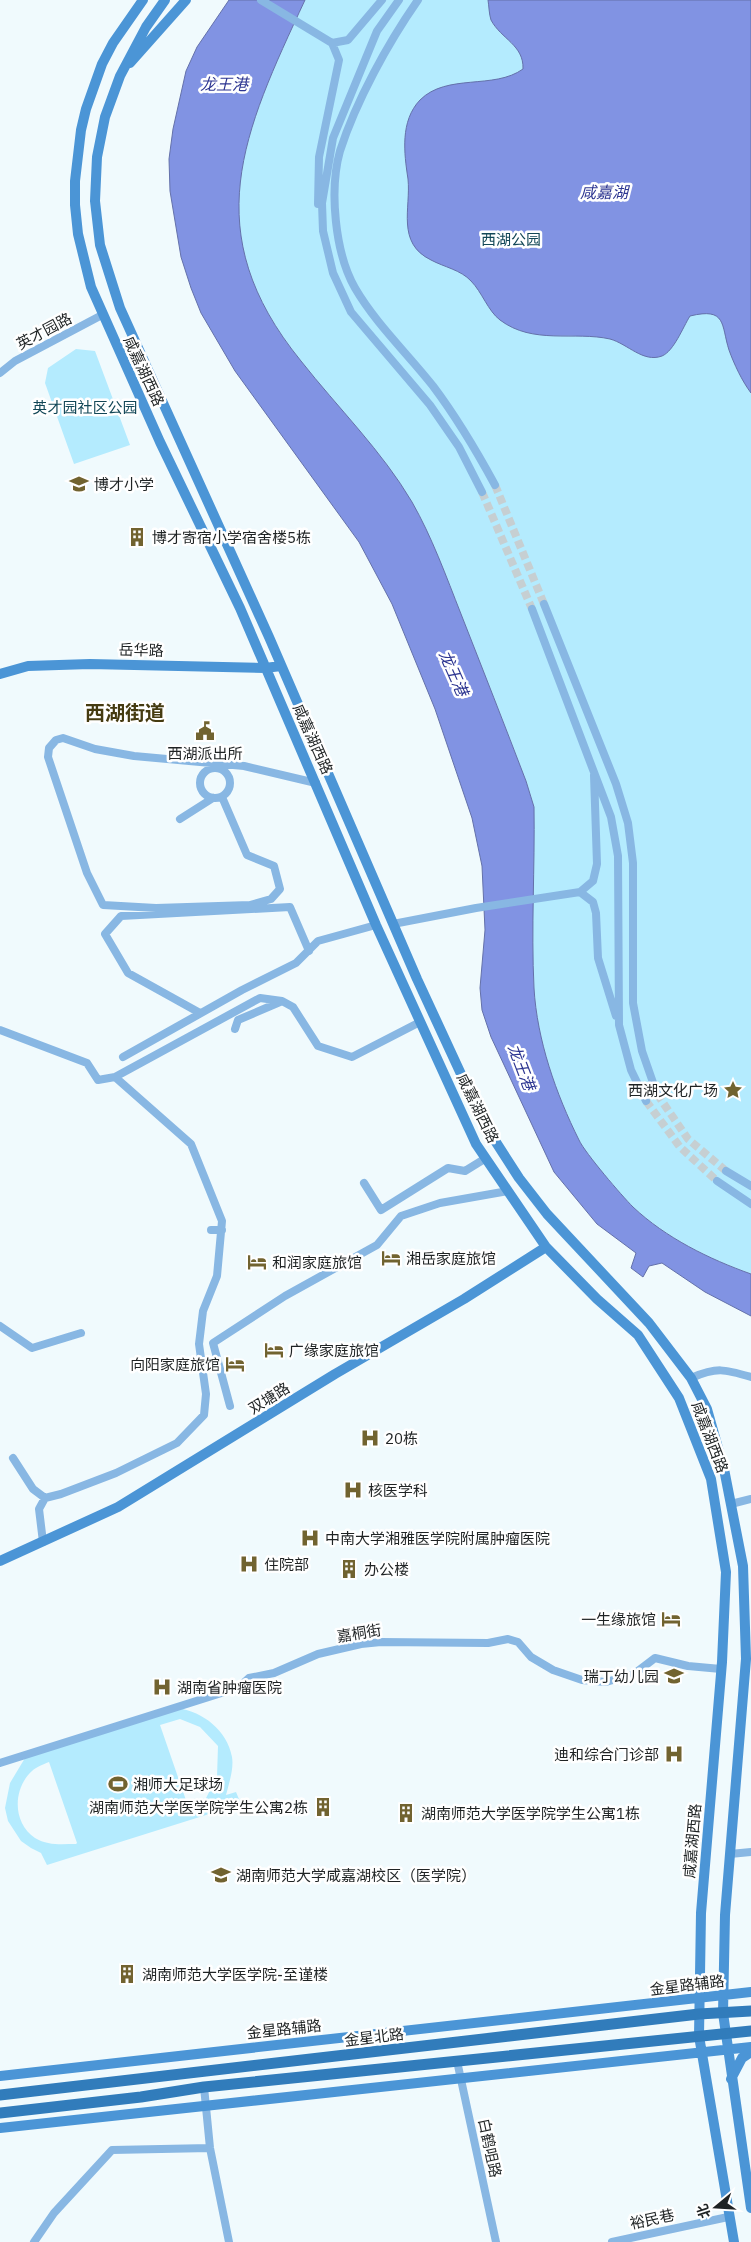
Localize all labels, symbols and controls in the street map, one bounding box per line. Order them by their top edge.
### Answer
water label: 龙王港 [200,74,250,94]
water label: 咸嘉湖 [580,182,631,202]
park label: 西湖公园 [481,230,541,249]
street label: 英才园路 [13,309,75,353]
street label: 咸嘉湖西路 [120,333,168,409]
park label: 英才园社区公园 [32,398,138,417]
school or university icon: 博才小学 [68,473,90,495]
place label: 博才小学 [94,475,154,494]
building icon: 博才寄宿小学宿舍楼5栋 [126,526,148,548]
place label: 博才寄宿小学宿舍楼5栋 [152,528,311,547]
street label: 岳华路 [118,640,164,660]
water label: 龙王港 [435,647,474,701]
district label: 西湖街道 [85,699,165,726]
street label: 咸嘉湖西路 [289,701,337,777]
public building icon: 西湖派出所 [194,720,216,742]
place label: 西湖派出所 [167,744,243,763]
water label: 龙王港 [504,1041,541,1095]
street label: 咸嘉湖西路 [453,1070,503,1146]
place icon: 西湖文化广场 [722,1079,744,1101]
place label: 西湖文化广场 [628,1081,718,1100]
hotel icon: 湘岳家庭旅馆 [380,1247,402,1269]
place label: 湘岳家庭旅馆 [406,1249,496,1268]
hotel icon: 和润家庭旅馆 [246,1251,268,1273]
place label: 和润家庭旅馆 [272,1253,362,1272]
hotel icon: 广缘家庭旅馆 [263,1339,285,1361]
place label: 广缘家庭旅馆 [289,1341,379,1360]
hotel icon: 向阳家庭旅馆 [224,1353,246,1375]
place label: 向阳家庭旅馆 [130,1355,220,1374]
street label: 双塘路 [245,1378,293,1418]
street label: 咸嘉湖西路 [688,1399,732,1475]
hospital icon: 20栋 [359,1427,381,1449]
place label: 20栋 [385,1429,418,1448]
hospital icon: 核医学科 [342,1479,364,1501]
place label: 核医学科 [368,1481,428,1500]
hospital icon: 中南大学湘雅医学院附属肿瘤医院 [299,1527,321,1549]
place label: 中南大学湘雅医学院附属肿瘤医院 [325,1529,550,1548]
hospital icon: 住院部 [238,1553,260,1575]
place label: 住院部 [264,1555,309,1574]
building icon: 办公楼 [338,1558,360,1580]
place label: 办公楼 [364,1560,409,1579]
hotel icon: 一生缘旅馆 [660,1608,682,1630]
place label: 一生缘旅馆 [581,1610,656,1629]
street label: 嘉桐街 [335,1620,383,1646]
school or university icon: 瑞丁幼儿园 [663,1665,685,1687]
place label: 瑞丁幼儿园 [584,1667,659,1686]
hospital icon: 湖南省肿瘤医院 [151,1676,173,1698]
place label: 湖南省肿瘤医院 [177,1678,282,1697]
hospital icon: 迪和综合门诊部 [663,1743,685,1765]
place label: 迪和综合门诊部 [554,1745,659,1764]
sports icon: 湘师大足球场 [107,1773,129,1795]
place label: 湘师大足球场 [133,1775,223,1794]
building icon: 湖南师范大学医学院学生公寓2栋 [312,1796,334,1818]
place label: 湖南师范大学医学院学生公寓2栋 [89,1798,308,1817]
building icon: 湖南师范大学医学院学生公寓1栋 [395,1802,417,1824]
street label: 咸嘉湖西路 [679,1803,705,1879]
place label: 湖南师范大学医学院学生公寓1栋 [421,1804,640,1823]
school or university icon: 湖南师范大学咸嘉湖校区（医学院） [210,1864,232,1886]
place label: 湖南师范大学咸嘉湖校区（医学院） [236,1866,476,1885]
building icon: 湖南师范大学医学院-至谨楼 [116,1963,138,1985]
place label: 湖南师范大学医学院-至谨楼 [142,1965,328,1984]
street label: 金星路辅路 [649,1971,725,1999]
street label: 金星路辅路 [246,2016,322,2042]
street label: 金星北路 [343,2024,405,2050]
street label: 白鹤咀路 [474,2117,506,2179]
north arrow [691,2182,741,2232]
text: 北 [693,2202,714,2220]
street label: 裕民巷 [628,2205,676,2233]

